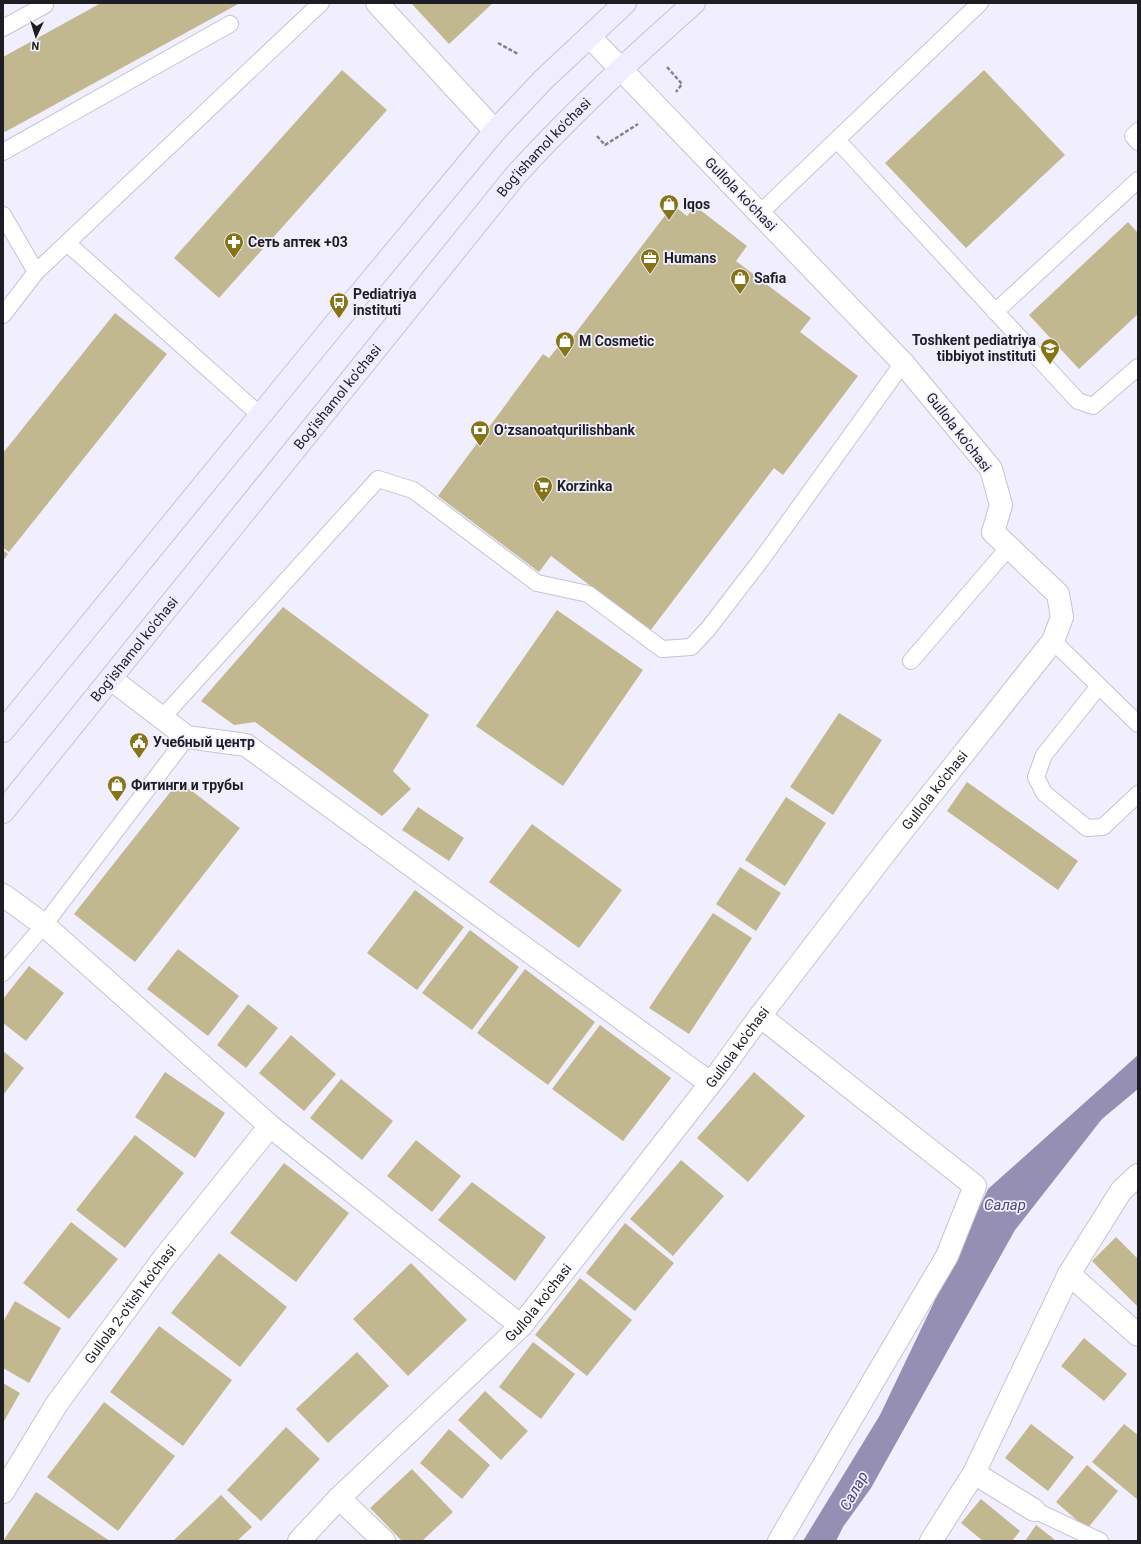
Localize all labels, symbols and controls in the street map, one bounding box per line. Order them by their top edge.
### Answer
north arrow [16,16,56,56]
text: N [31,39,40,52]
street label: Bog'ishamol ko'chasi [494,95,594,200]
street label: Gullola ko'chasi [702,154,780,234]
shop icon: Iqos [658,193,680,221]
place label: Iqos [683,196,710,212]
pharmacy icon: Сеть аптек +03 [223,231,245,259]
place label: Сеть аптек +03 [248,234,348,250]
office icon: Humans [639,247,661,275]
place label: Humans [664,250,716,266]
shop icon: Safia [729,267,751,295]
place label: Safia [754,270,787,286]
place label: Pediatriya instituti [353,286,417,318]
bus stop icon: Pediatriya instituti [328,291,350,319]
shop icon: M Cosmetic [554,330,576,358]
place label: Toshkent pediatriya tibbiyot instituti [912,332,1037,364]
place label: M Cosmetic [579,333,654,349]
school or university icon: Toshkent pediatriya tibbiyot instituti [1039,337,1061,365]
street label: Bog'ishamol ko'chasi [290,341,384,452]
street label: Gullola ko'chasi [923,389,995,475]
bank icon: Oʻzsanoatqurilishbank [469,419,491,447]
place label: Oʻzsanoatqurilishbank [494,422,636,438]
supermarket icon: Korzinka [532,475,554,503]
place label: Korzinka [557,478,613,494]
street label: Bog'ishamol ko'chasi [87,594,181,705]
public building icon: Учебный центр [128,731,150,759]
place label: Учебный центр [153,734,255,750]
street label: Gullola ko'chasi [898,748,971,833]
shop icon: Фитинги и трубы [106,774,128,802]
place label: Фитинги и трубы [131,777,244,793]
street label: Gullola ko'chasi [702,1004,772,1091]
water label: Салар [984,1196,1026,1214]
street label: Gullola 2-o'tish ko'chasi [81,1242,179,1367]
street label: Gullola ko'chasi [502,1260,575,1345]
water label: Салар [836,1468,872,1514]

